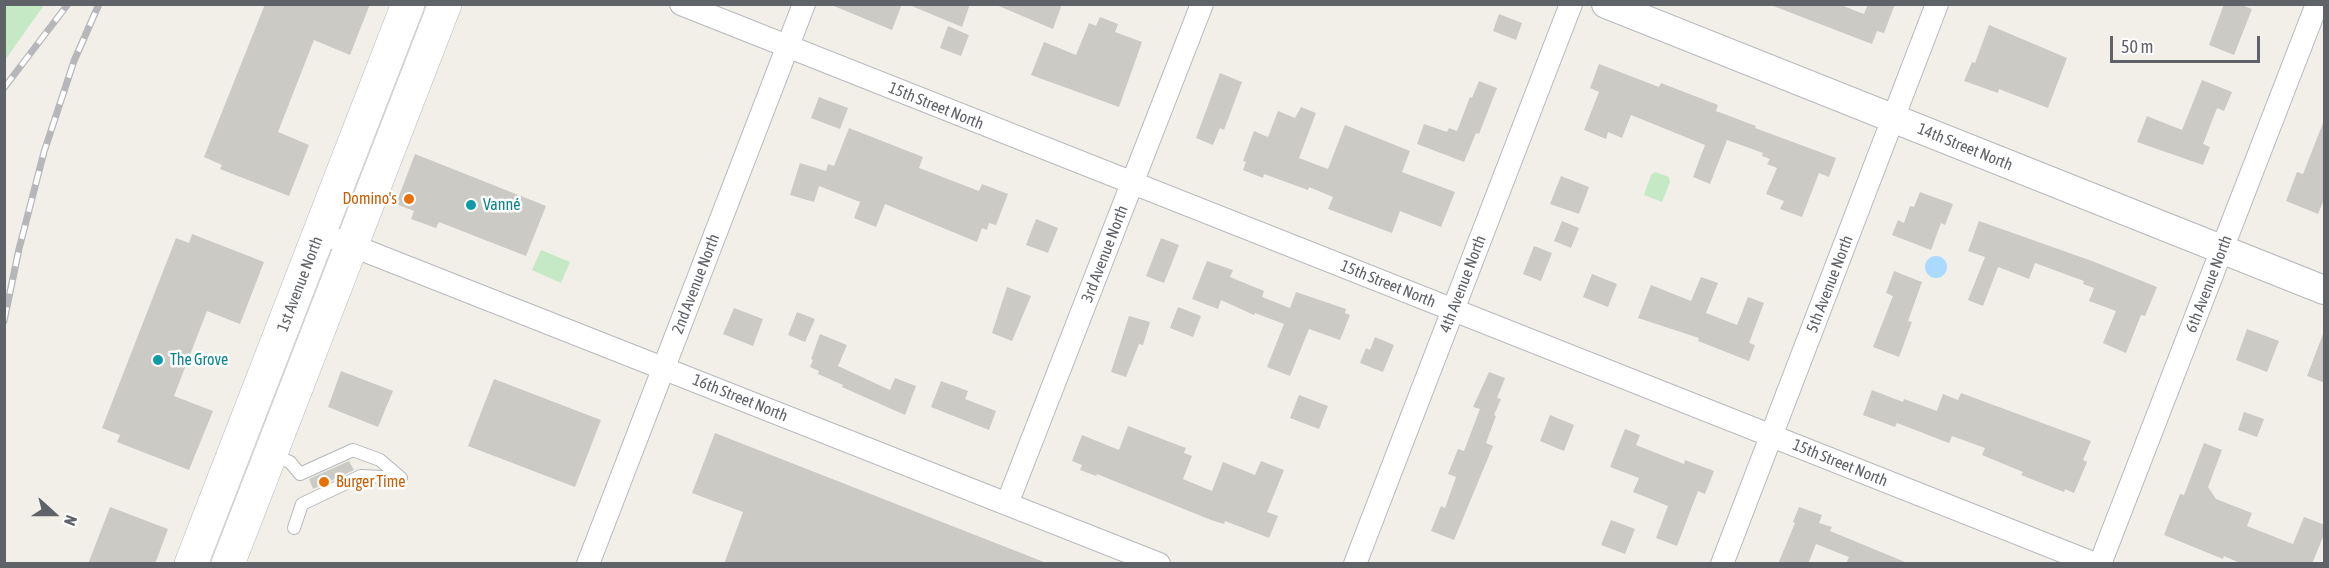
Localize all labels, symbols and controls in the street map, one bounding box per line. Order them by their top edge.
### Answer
scale bar [2113,24,2263,62]
text: 50 m [2121,36,2153,57]
street label: 15th Street North [886,78,986,134]
street label: 14th Street North [1915,119,2015,175]
place label: Domino's [342,189,397,209]
marker: Domino's [402,192,416,206]
place label: Vanné [483,195,521,215]
marker: Vanné [464,198,478,212]
street label: 3rd Avenue North [1078,203,1132,305]
street label: 2nd Avenue North [668,231,724,337]
street label: 4th Avenue North [1436,233,1490,335]
street label: 5th Avenue North [1803,233,1857,335]
street label: 6th Avenue North [2182,233,2236,335]
street label: 1st Avenue North [273,234,327,334]
street label: 15th Street North [1338,256,1438,312]
place label: The Grove [170,350,228,370]
marker: The Grove [151,353,165,367]
street label: 16th Street North [690,370,790,426]
street label: 15th Street North [1790,435,1890,491]
place label: Burger Time [336,472,405,492]
marker: Burger Time [317,475,331,489]
north arrow [24,484,84,544]
text: N [61,513,81,528]

